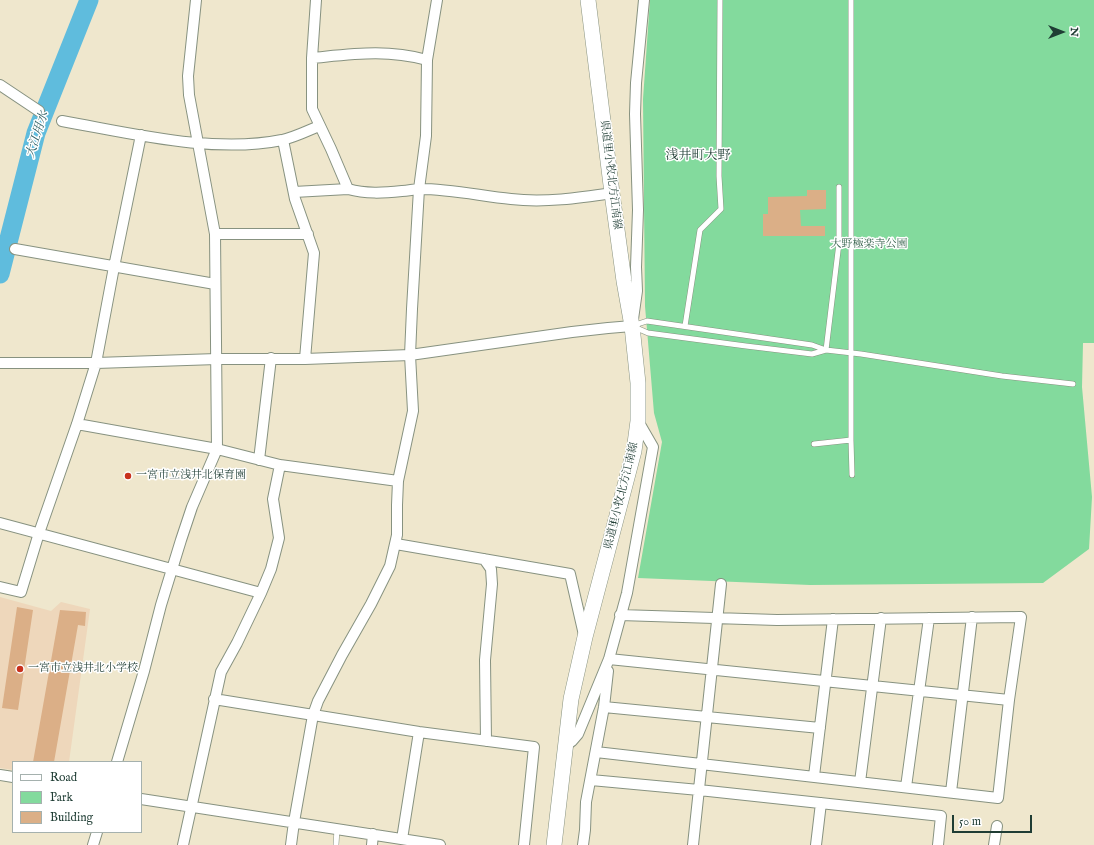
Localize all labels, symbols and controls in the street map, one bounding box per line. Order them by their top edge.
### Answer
north arrow [1042,12,1082,52]
text: N [1067,27,1081,37]
water label: 大江用水 [24,110,52,160]
street label: 県道里小牧北方江南線 [597,120,623,230]
district label: 浅井町大野 [666,148,730,164]
park label: 大野極楽寺公園 [831,238,907,252]
street label: 県道里小牧北方江南線 [602,441,642,551]
place label: 一宮市立浅井北保育園 [136,469,246,483]
marker: 一宮市立浅井北保育園 [123,471,133,481]
place label: 一宮市立浅井北小学校 [28,662,138,676]
marker: 一宮市立浅井北小学校 [15,664,25,674]
legend [12,761,142,833]
text: Road [50,770,77,785]
text: Park [50,790,73,805]
scale bar [954,807,1034,833]
text: Building [50,810,93,825]
text: 50 m [959,814,981,829]

